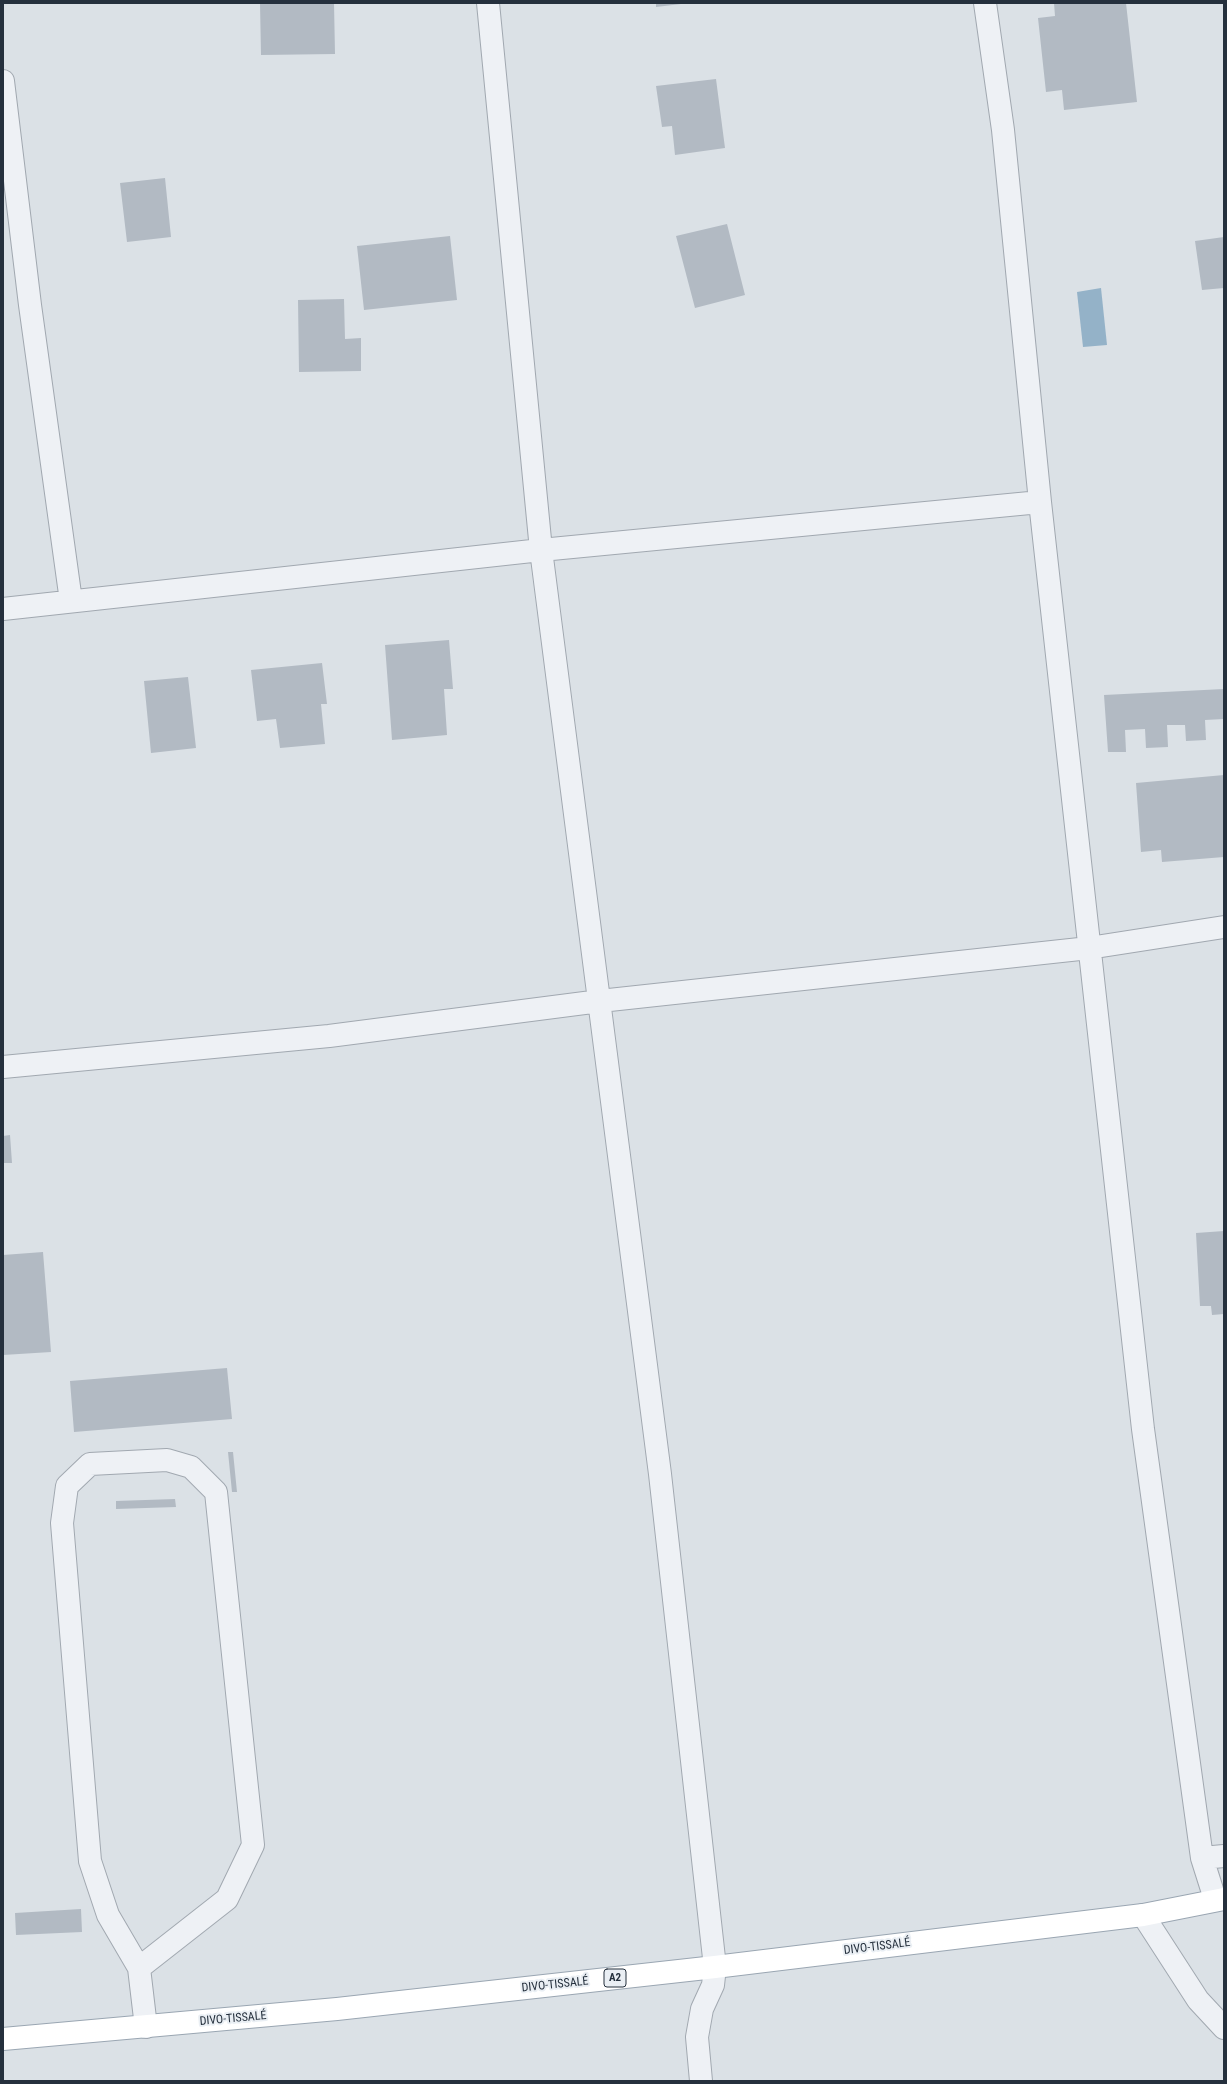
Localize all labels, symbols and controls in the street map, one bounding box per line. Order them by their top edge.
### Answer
street label: DIVO-TISSALÉ [843,1936,911,1958]
road number: A2 [604,1969,626,1987]
street label: DIVO-TISSALÉ [521,1974,589,1996]
street label: DIVO-TISSALÉ [199,2009,267,2029]

